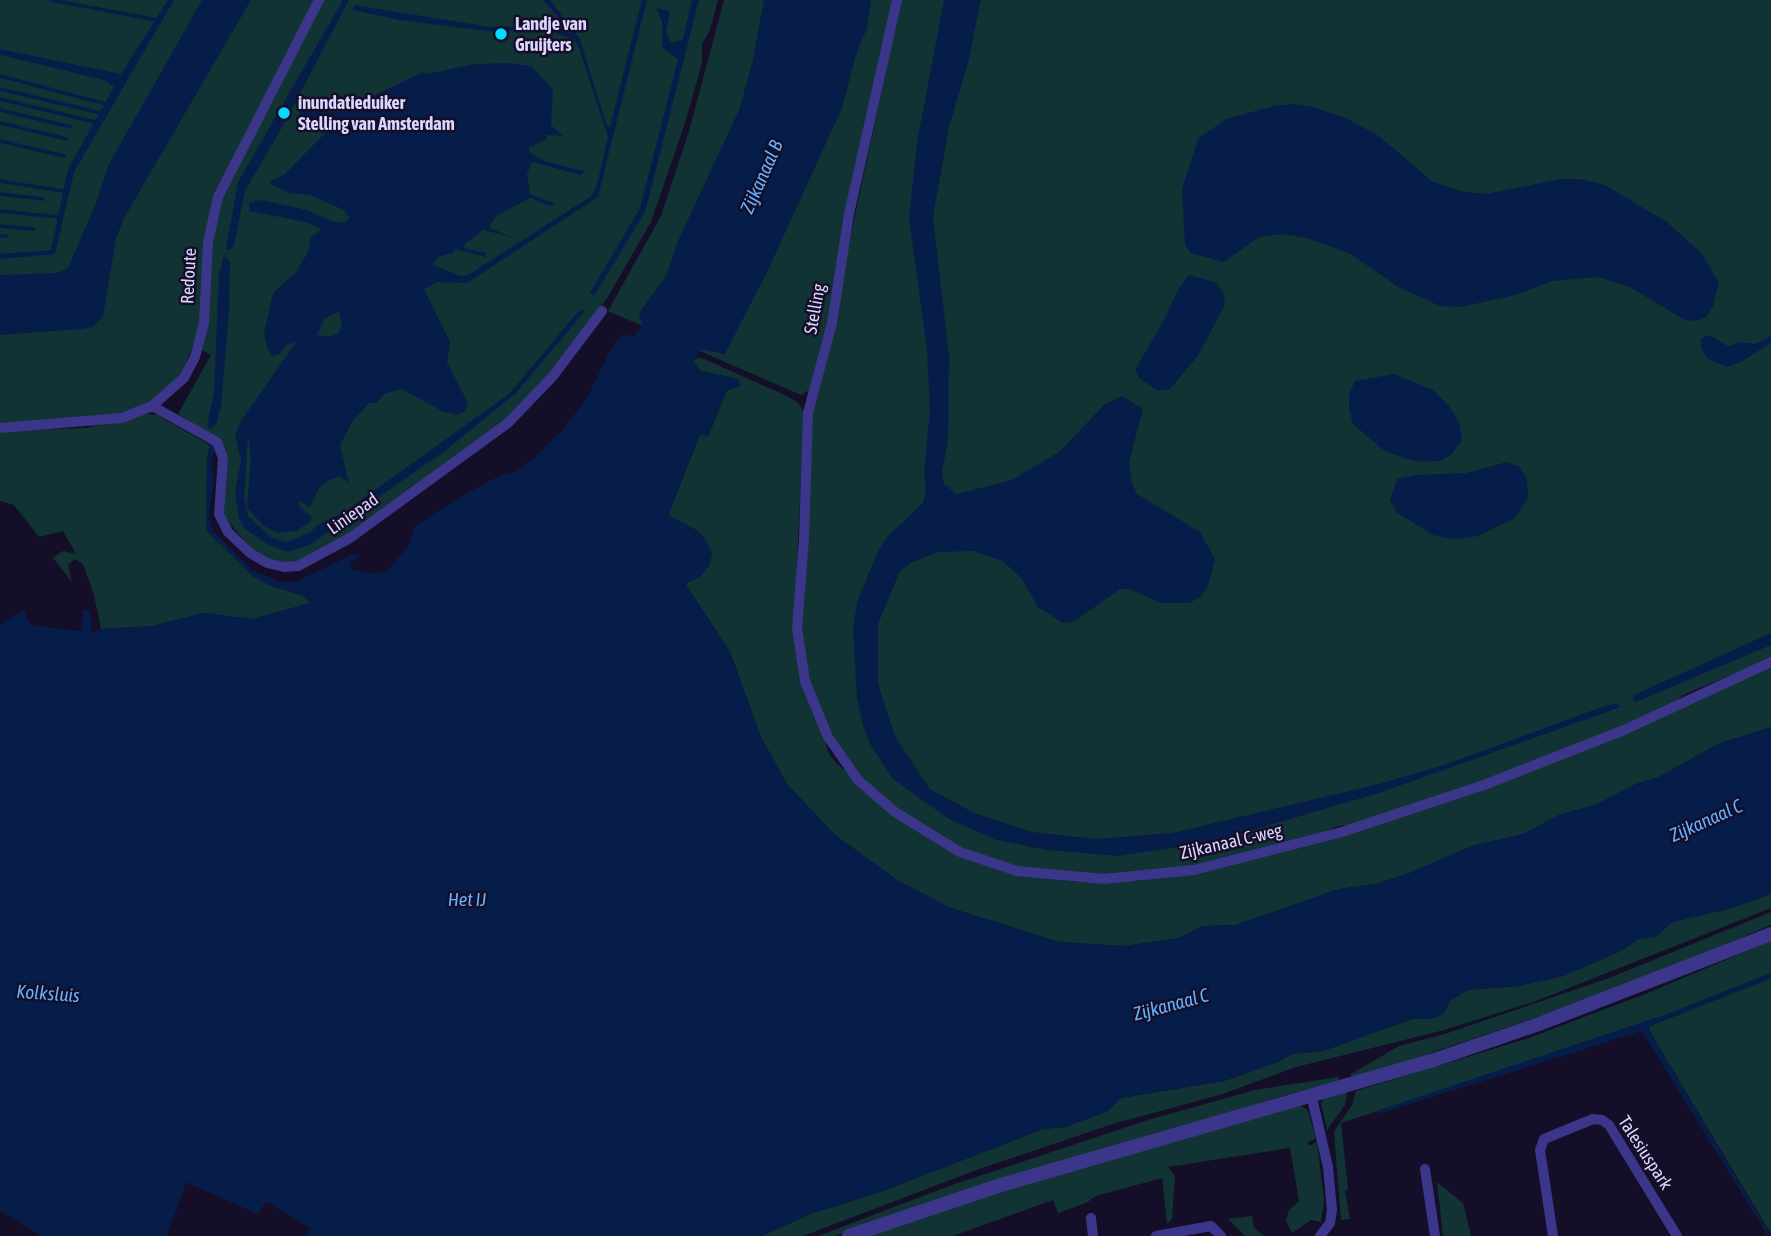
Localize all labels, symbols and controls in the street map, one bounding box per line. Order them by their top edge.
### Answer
place label: Landje van Gruijters [515,13,587,56]
marker: Landje van Gruijters [493,26,509,42]
place label: inundatieduiker Stelling van Amsterdam [298,92,455,134]
marker: inundatieduiker Stelling van Amsterdam [276,105,292,121]
water label: Zijkanaal B [736,137,788,217]
street label: Redoute [177,248,201,304]
street label: Stelling [800,282,830,336]
street label: Liniepad [323,489,383,539]
water label: Zijkanaal C [1666,795,1746,847]
street label: Zijkanaal C-weg [1178,820,1284,864]
water label: Het IJ [448,889,486,911]
water label: Kolksluis [16,980,80,1008]
water label: Zijkanaal C [1131,984,1211,1026]
street label: Talesiuspark [1613,1112,1677,1194]

